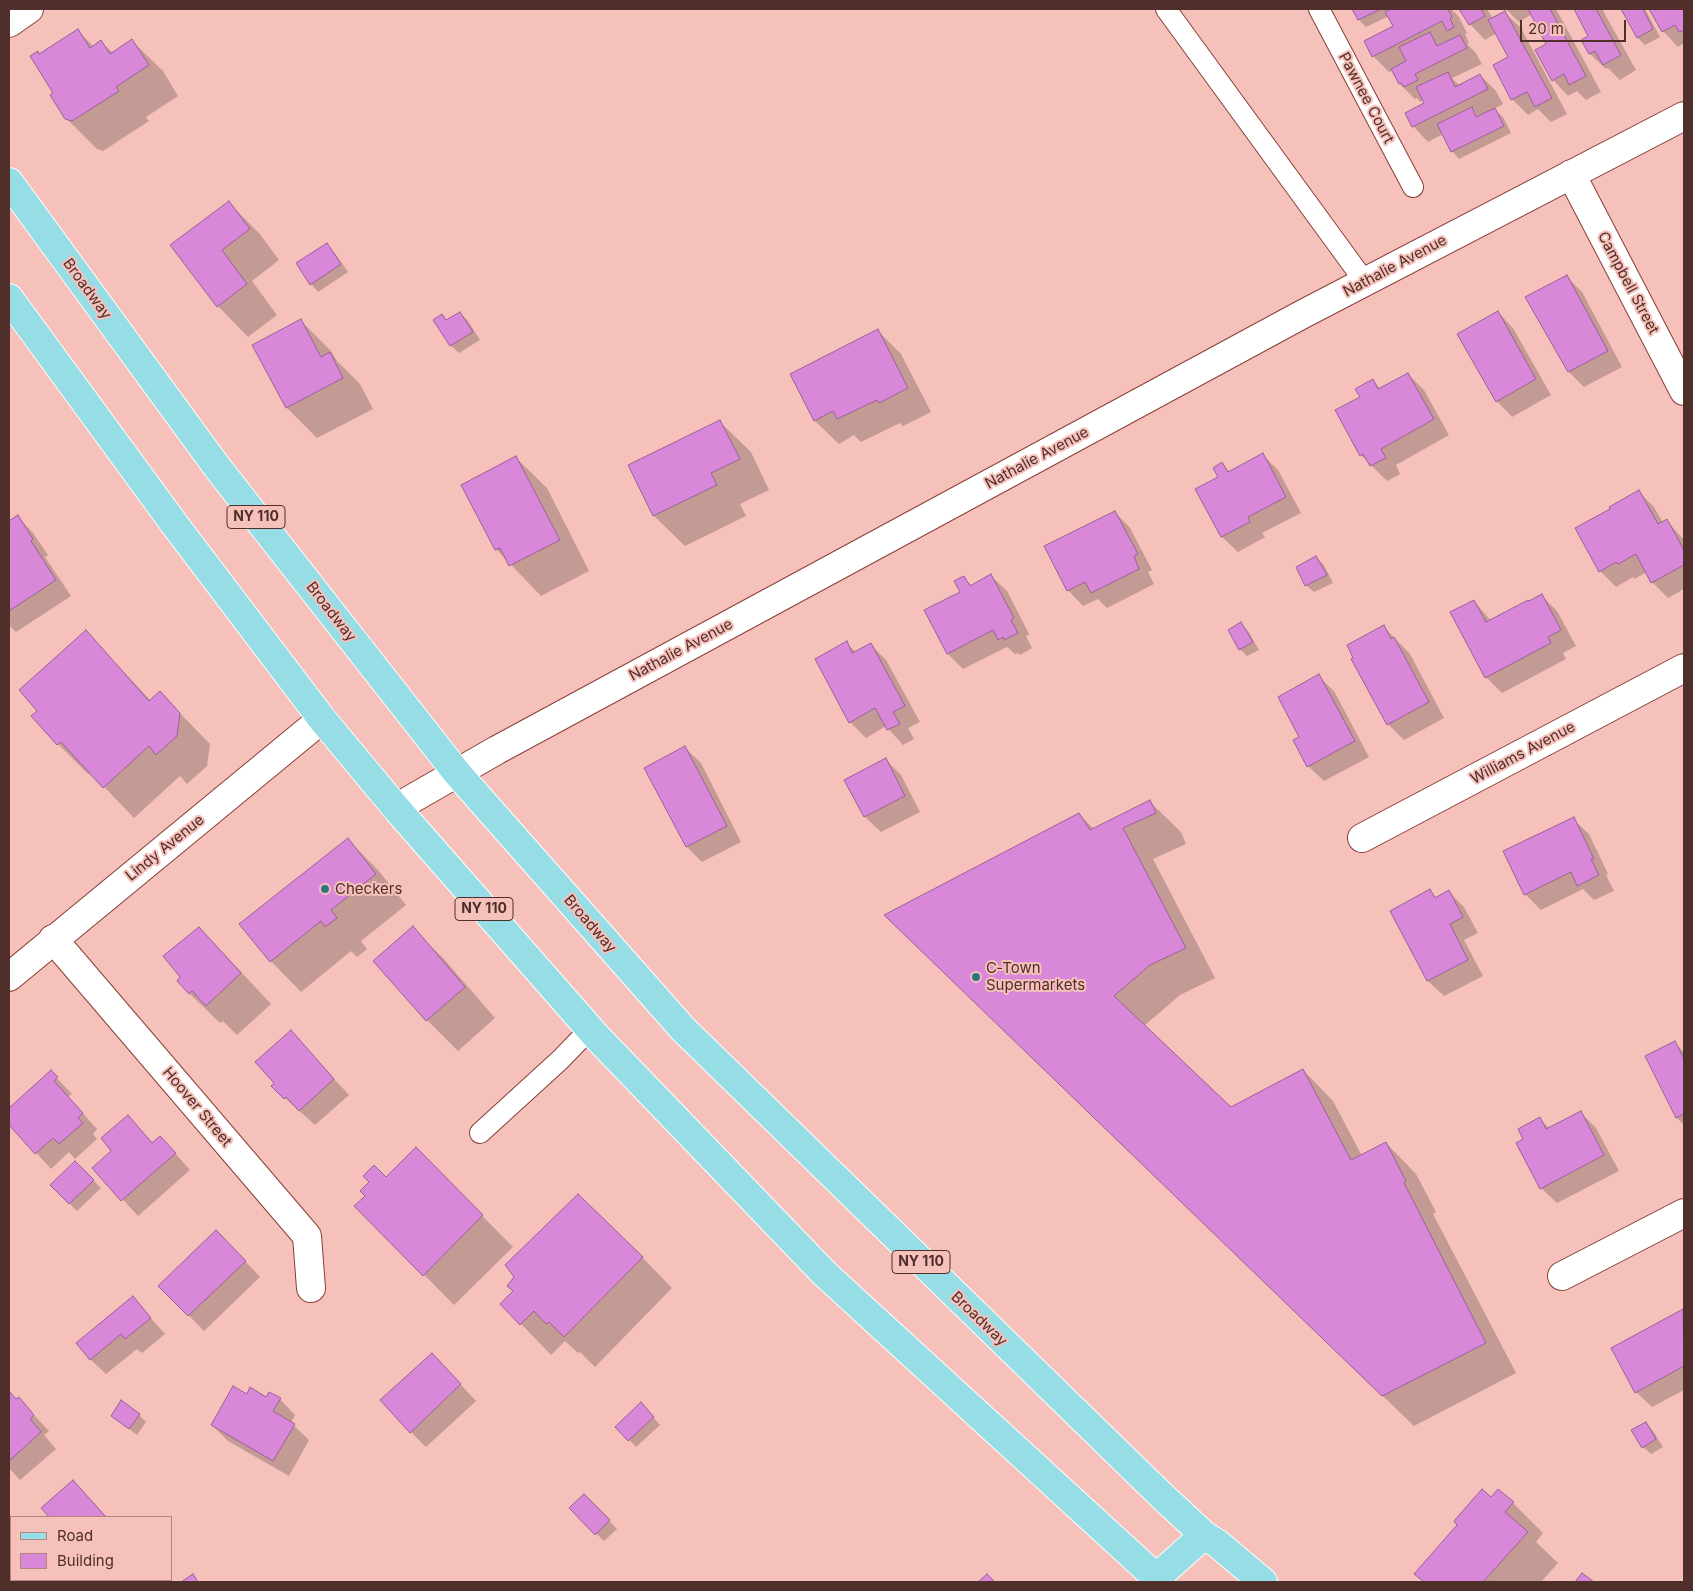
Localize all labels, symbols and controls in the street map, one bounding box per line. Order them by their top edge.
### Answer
scale bar [1523,10,1629,42]
text: 20 m [1528,19,1564,38]
street label: Pawnee Court [1334,49,1398,147]
street label: Campbell Street [1593,229,1663,337]
street label: Nathalie Avenue [1340,231,1450,301]
street label: Broadway [59,255,115,323]
street label: Nathalie Avenue [982,423,1092,493]
road number: NY 110 [227,506,285,528]
street label: Broadway [302,579,360,645]
street label: Nathalie Avenue [626,615,736,685]
street label: Williams Avenue [1468,718,1578,788]
street label: Lindy Avenue [122,811,208,885]
place label: Checkers [335,880,402,898]
marker: Checkers [319,883,331,895]
street label: Broadway [560,891,620,957]
road number: NY 110 [455,898,513,921]
place label: C‑Town Supermarkets [986,959,1085,994]
marker: C‑Town Supermarkets [970,971,982,983]
street label: Hoover Street [159,1064,235,1150]
road number: NY 110 [892,1250,950,1274]
street label: Broadway [947,1288,1011,1350]
legend [10,1516,172,1581]
text: Road [57,1526,93,1545]
text: Building [57,1551,114,1570]

